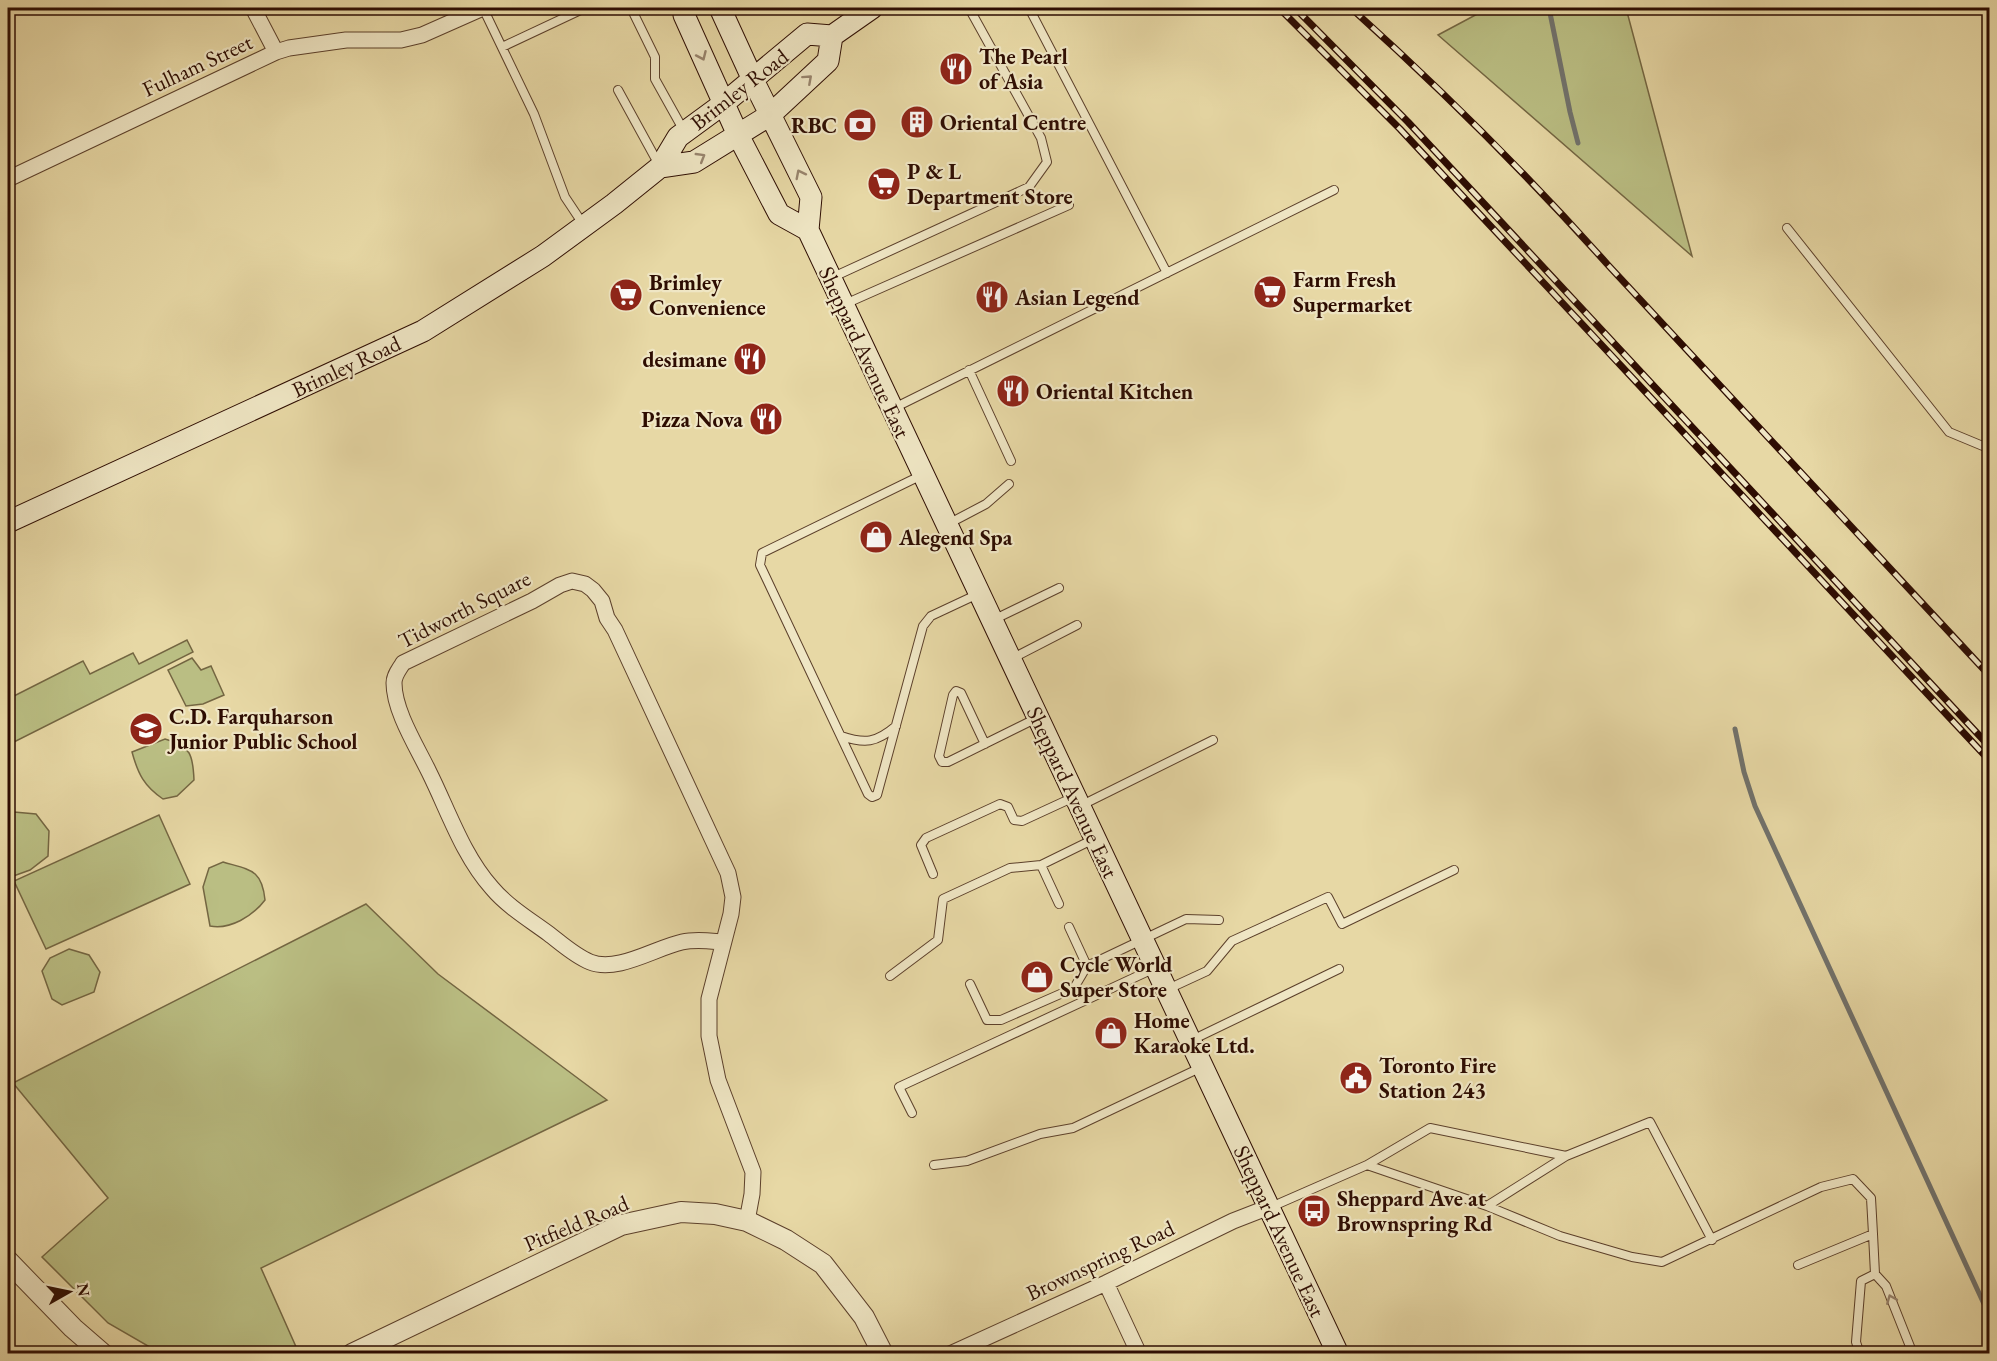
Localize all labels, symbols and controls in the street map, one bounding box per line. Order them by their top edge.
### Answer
street label: Fulham Street [138,27,257,104]
street label: Brimley Road [684,42,795,137]
place label: The Pearl of Asia [979,42,1068,96]
one-way arrow [695,49,707,60]
restaurant icon: The Pearl of Asia [938,51,974,87]
one-way arrow [801,75,812,86]
building icon: Oriental Centre [899,104,935,140]
bank icon: RBC [842,107,878,143]
place label: Oriental Centre [940,108,1086,137]
place label: RBC [791,111,837,140]
one-way arrow [695,152,705,164]
place label: P & L Department Store [907,157,1073,211]
supermarket icon: P & L Department Store [866,166,902,202]
one-way arrow [795,170,807,181]
street label: Sheppard Avenue East [812,262,917,443]
place label: Farm Fresh Supermarket [1293,265,1413,319]
place label: Brimley Convenience [649,268,766,322]
supermarket icon: Farm Fresh Supermarket [1252,274,1288,310]
supermarket icon: Brimley Convenience [608,277,644,313]
restaurant icon: Asian Legend [974,279,1010,315]
place label: Asian Legend [1014,283,1140,312]
street label: Brimley Road [287,328,406,404]
restaurant icon: desimane [732,341,768,377]
place label: desimane [643,345,727,374]
restaurant icon: Oriental Kitchen [995,373,1031,409]
place label: Oriental Kitchen [1036,377,1194,406]
restaurant icon: Pizza Nova [748,401,784,437]
place label: Pizza Nova [641,405,743,434]
shop icon: Alegend Spa [858,519,894,555]
place label: Alegend Spa [898,523,1013,552]
street label: Tidworth Square [393,563,536,655]
place label: C.D. Farquharson Junior Public School [167,702,358,756]
street label: Sheppard Avenue East [1020,702,1125,883]
school or university icon: C.D. Farquharson Junior Public School [128,711,164,747]
place label: Cycle World Super Store [1060,950,1172,1004]
shop icon: Cycle World Super Store [1019,959,1055,995]
place label: Home Karaoke Ltd. [1134,1006,1255,1060]
shop icon: Home Karaoke Ltd. [1093,1015,1129,1051]
place label: Toronto Fire Station 243 [1379,1051,1496,1105]
public building icon: Toronto Fire Station 243 [1338,1060,1374,1096]
street label: Sheppard Avenue East [1227,1141,1332,1322]
place label: Sheppard Ave at Brownspring Rd [1337,1184,1493,1238]
street label: Pitfield Road [519,1188,634,1259]
bus stop icon: Sheppard Ave at Brownspring Rd [1296,1193,1332,1229]
street label: Brownspring Road [1021,1213,1180,1307]
north arrow [39,1262,99,1322]
text: N [72,1282,95,1298]
one-way arrow [1886,1295,1898,1306]

